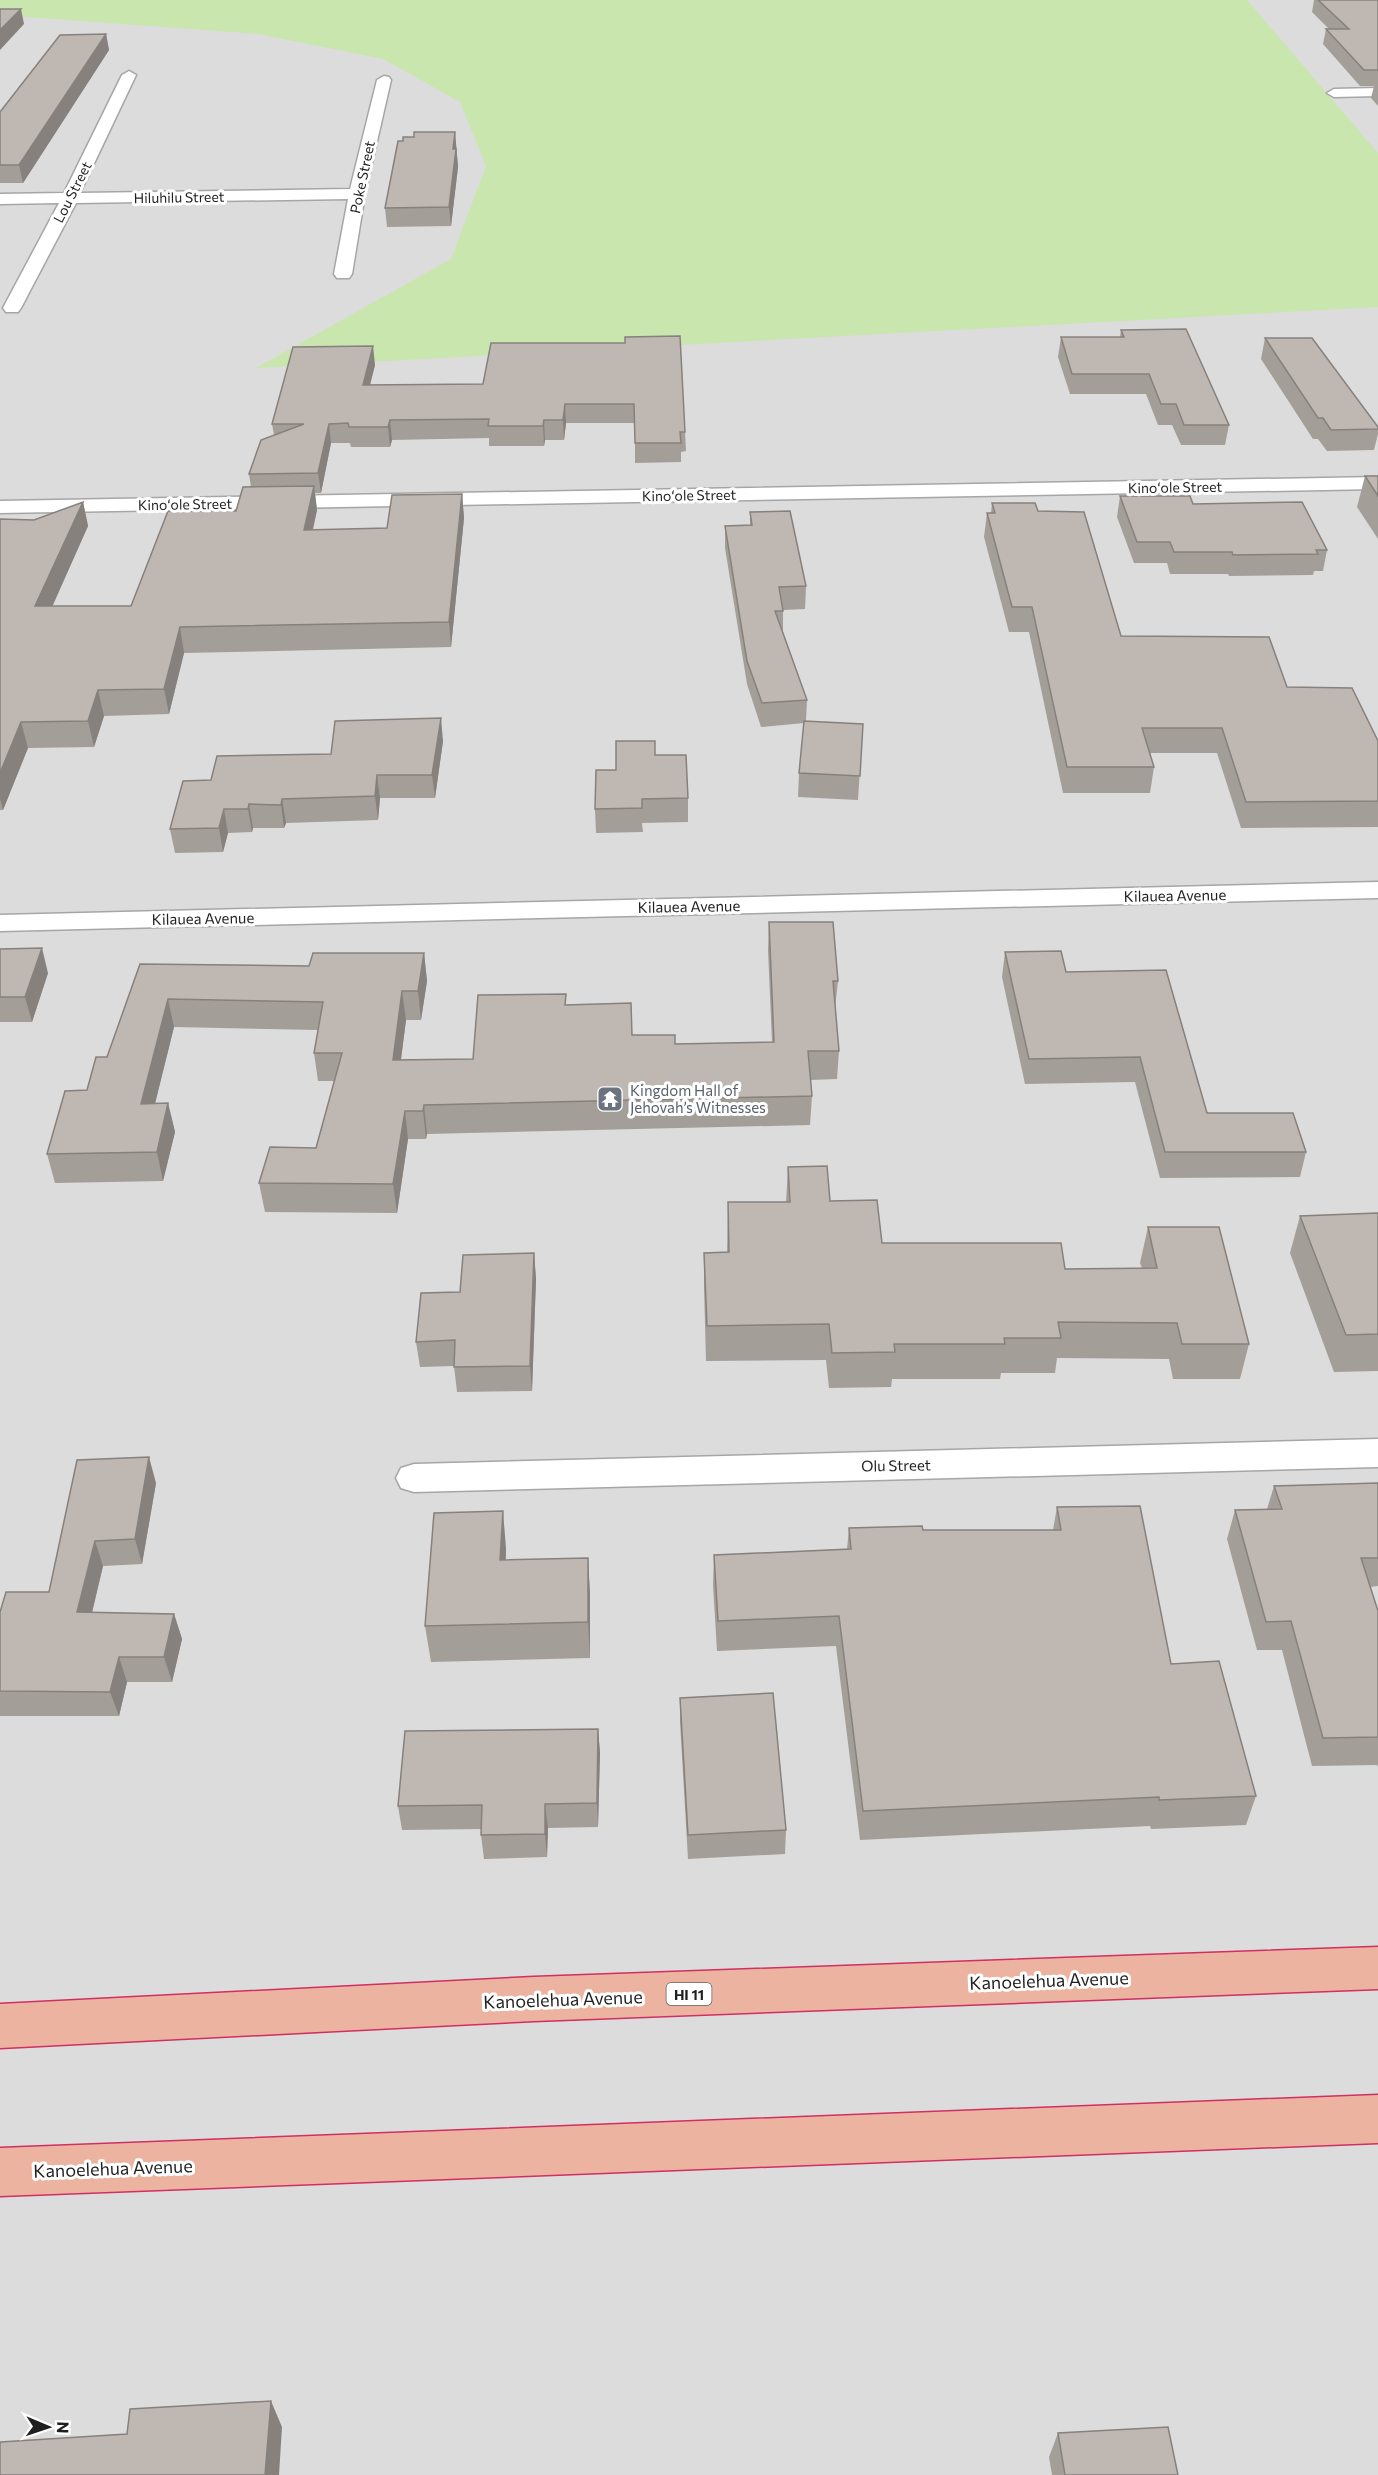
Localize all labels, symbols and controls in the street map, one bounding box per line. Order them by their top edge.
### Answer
street label: Poke Street [346,139,378,215]
street label: Lou Street [49,158,95,225]
street label: Hiluhilu Street [133,188,225,206]
street label: Kinoʻole Street [1128,478,1222,496]
street label: Kinoʻole Street [642,486,736,504]
street label: Kinoʻole Street [138,495,232,513]
street label: Kilauea Avenue [1124,885,1227,905]
street label: Kilauea Avenue [638,896,741,916]
street label: Kilauea Avenue [152,908,255,928]
place label: Kingdom Hall of Jehovah’s Witnesses [630,1081,766,1116]
temple icon: Kingdom Hall of Jehovah’s Witnesses [595,1084,625,1114]
street label: Olu Street [861,1455,931,1475]
street label: Kanoelehua Avenue [969,1966,1129,1994]
road number: HI 11 [666,1983,712,2005]
street label: Kanoelehua Avenue [483,1985,643,2013]
street label: Kanoelehua Avenue [33,2154,193,2182]
north arrow [18,2397,78,2457]
text: N [54,2421,73,2434]

